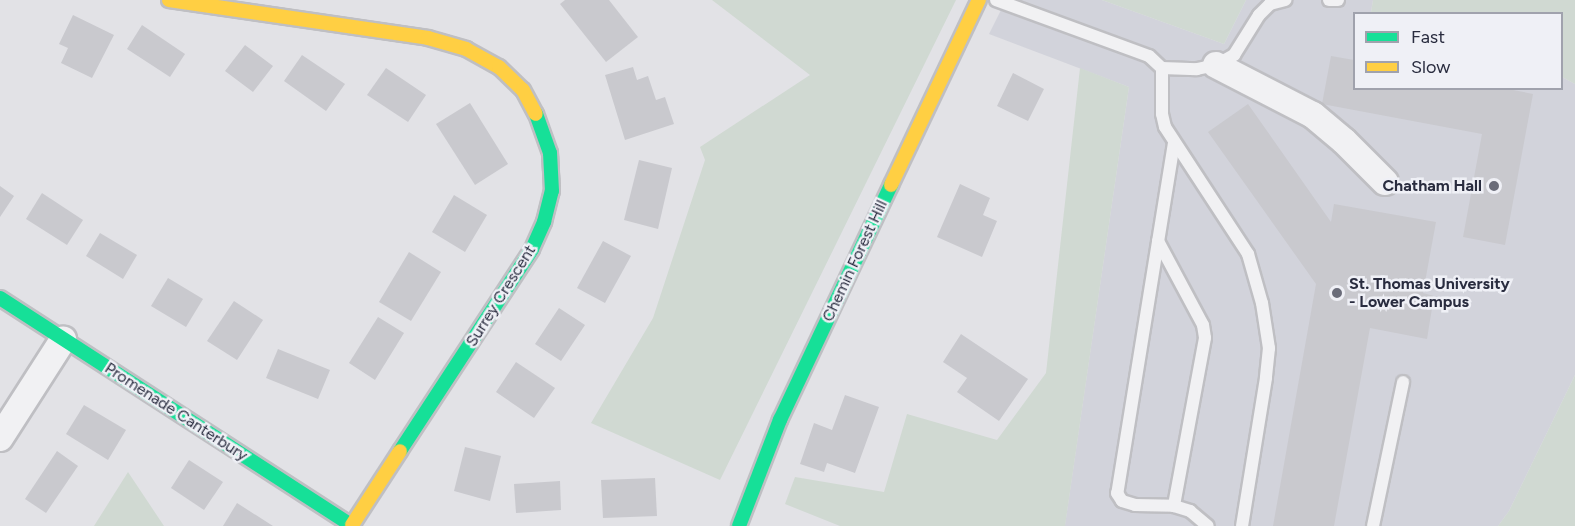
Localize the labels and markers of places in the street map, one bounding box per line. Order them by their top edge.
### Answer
place label: Chatham Hall [1383,176,1482,196]
marker: Chatham Hall [1487,179,1501,193]
place label: St. Thomas University - Lower Campus [1349,274,1510,312]
marker: St. Thomas University - Lower Campus [1330,286,1344,300]

